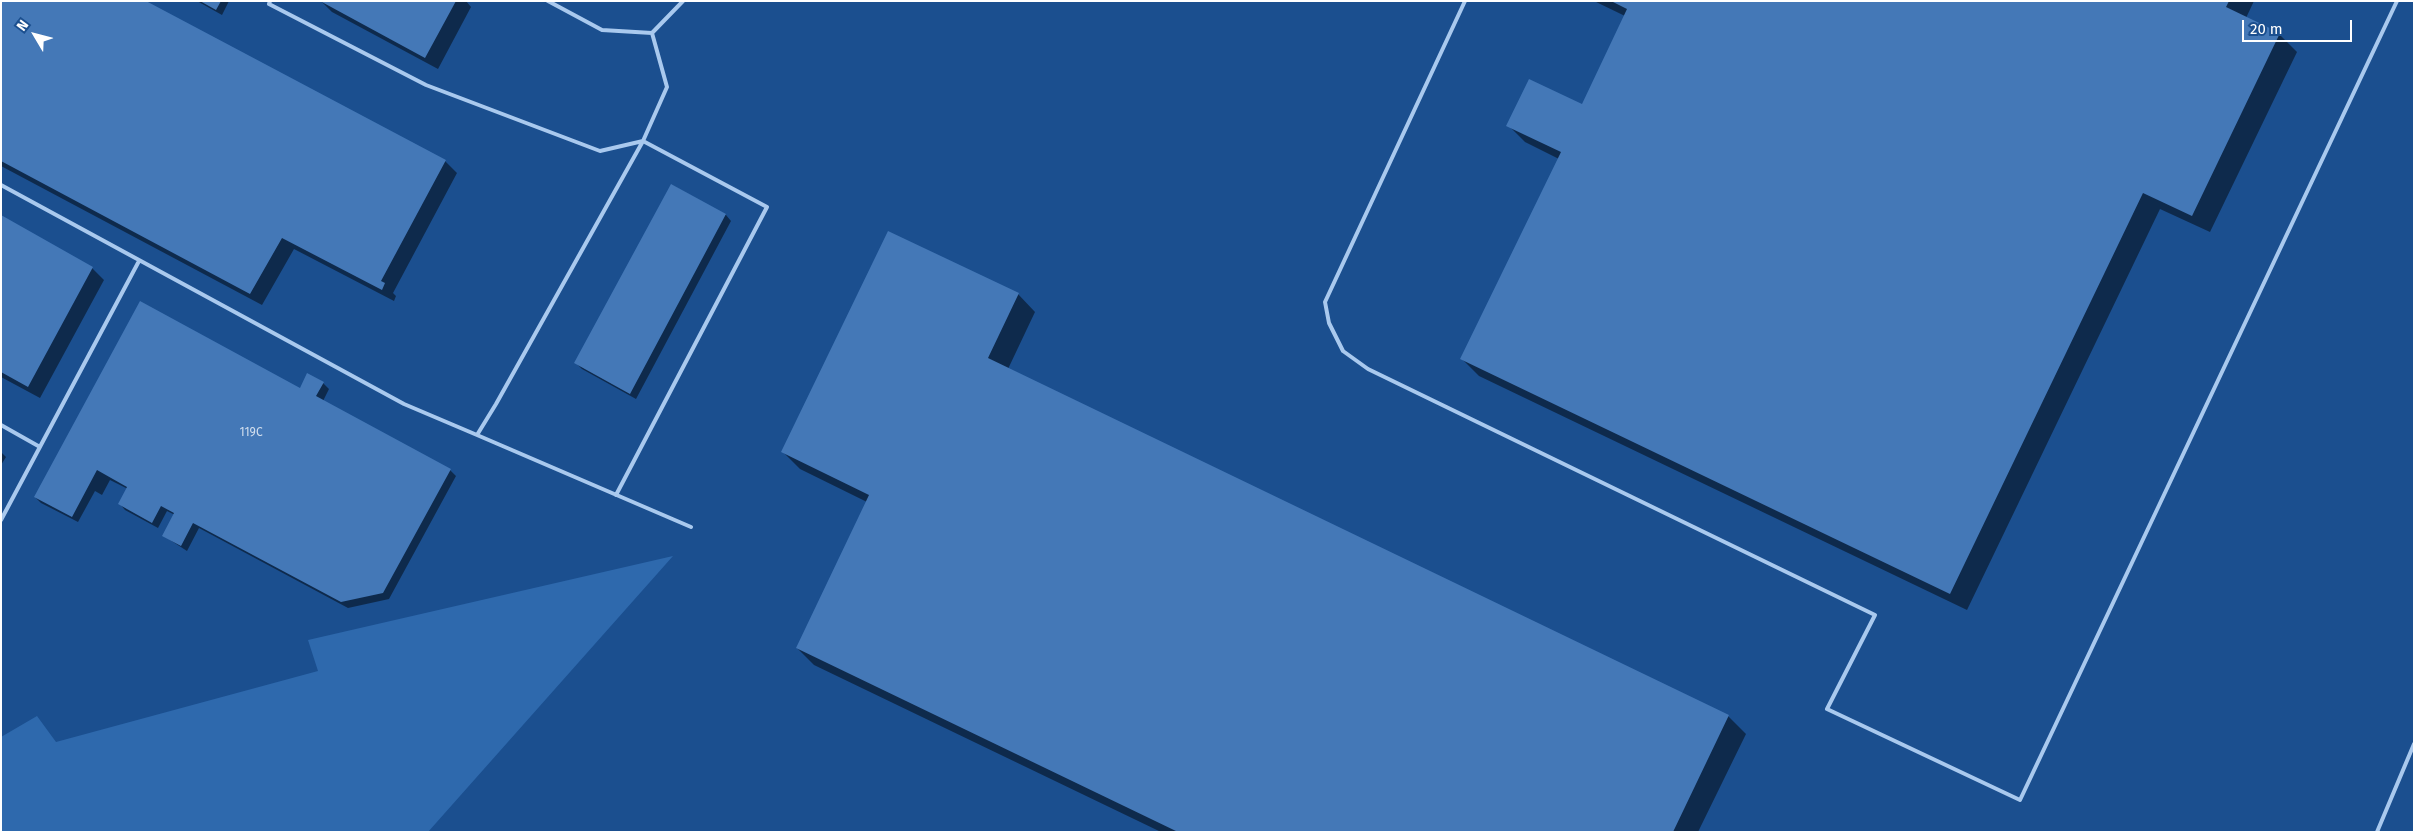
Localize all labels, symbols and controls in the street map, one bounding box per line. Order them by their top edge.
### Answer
north arrow [10,10,60,60]
scale bar [2245,10,2355,42]
text: N [13,17,32,35]
text: 20 m [2250,20,2283,38]
house number: 119C [239,426,263,440]

